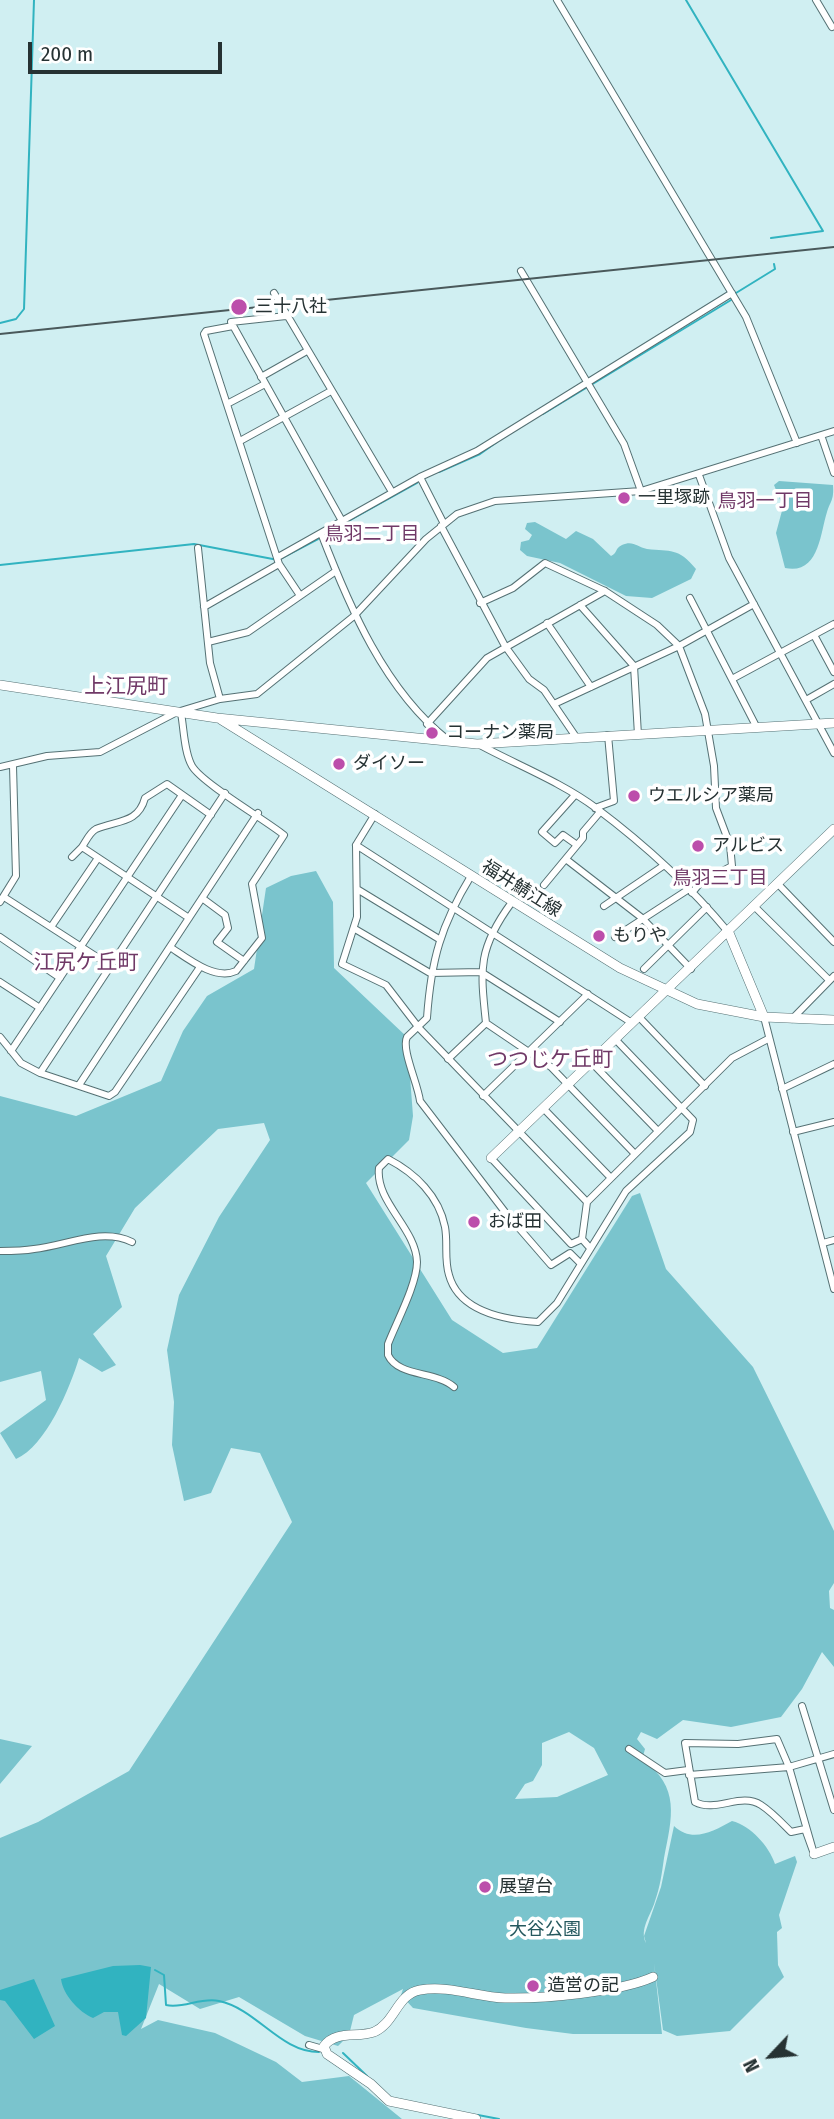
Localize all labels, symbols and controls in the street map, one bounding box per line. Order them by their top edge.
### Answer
scale bar [32,28,226,72]
text: 200 m [41,41,93,67]
place label: 三十八社 [255,296,327,318]
marker: 三十八社 [229,297,249,317]
place label: 一里塚跡 [638,487,710,509]
marker: 一里塚跡 [616,490,632,506]
district label: 鳥羽一丁目 [718,491,812,513]
district label: 鳥羽二丁目 [325,524,419,546]
district label: 上江尻町 [84,674,168,700]
place label: コーナン薬局 [446,722,554,744]
marker: コーナン薬局 [424,725,440,741]
place label: ダイソー [353,753,425,775]
marker: ダイソー [331,756,347,772]
place label: ウエルシア薬局 [648,785,774,807]
marker: ウエルシア薬局 [626,788,642,804]
place label: アルビス [712,835,784,857]
marker: アルビス [690,838,706,854]
street label: 福井鯖江線 [477,856,565,922]
district label: 鳥羽三丁目 [673,868,767,890]
place label: もりや [613,925,667,947]
marker: もりや [591,928,607,944]
district label: 江尻ケ丘町 [34,950,138,976]
district label: つつじケ丘町 [487,1047,613,1073]
place label: おば田 [488,1211,542,1233]
marker: おば田 [466,1214,482,1230]
place label: 展望台 [499,1876,553,1898]
marker: 展望台 [477,1879,493,1895]
park label: 大谷公園 [509,1919,581,1941]
place label: 造営の記 [547,1975,619,1997]
marker: 造営の記 [525,1978,541,1994]
north arrow [736,2021,806,2091]
text: N [739,2055,765,2076]

